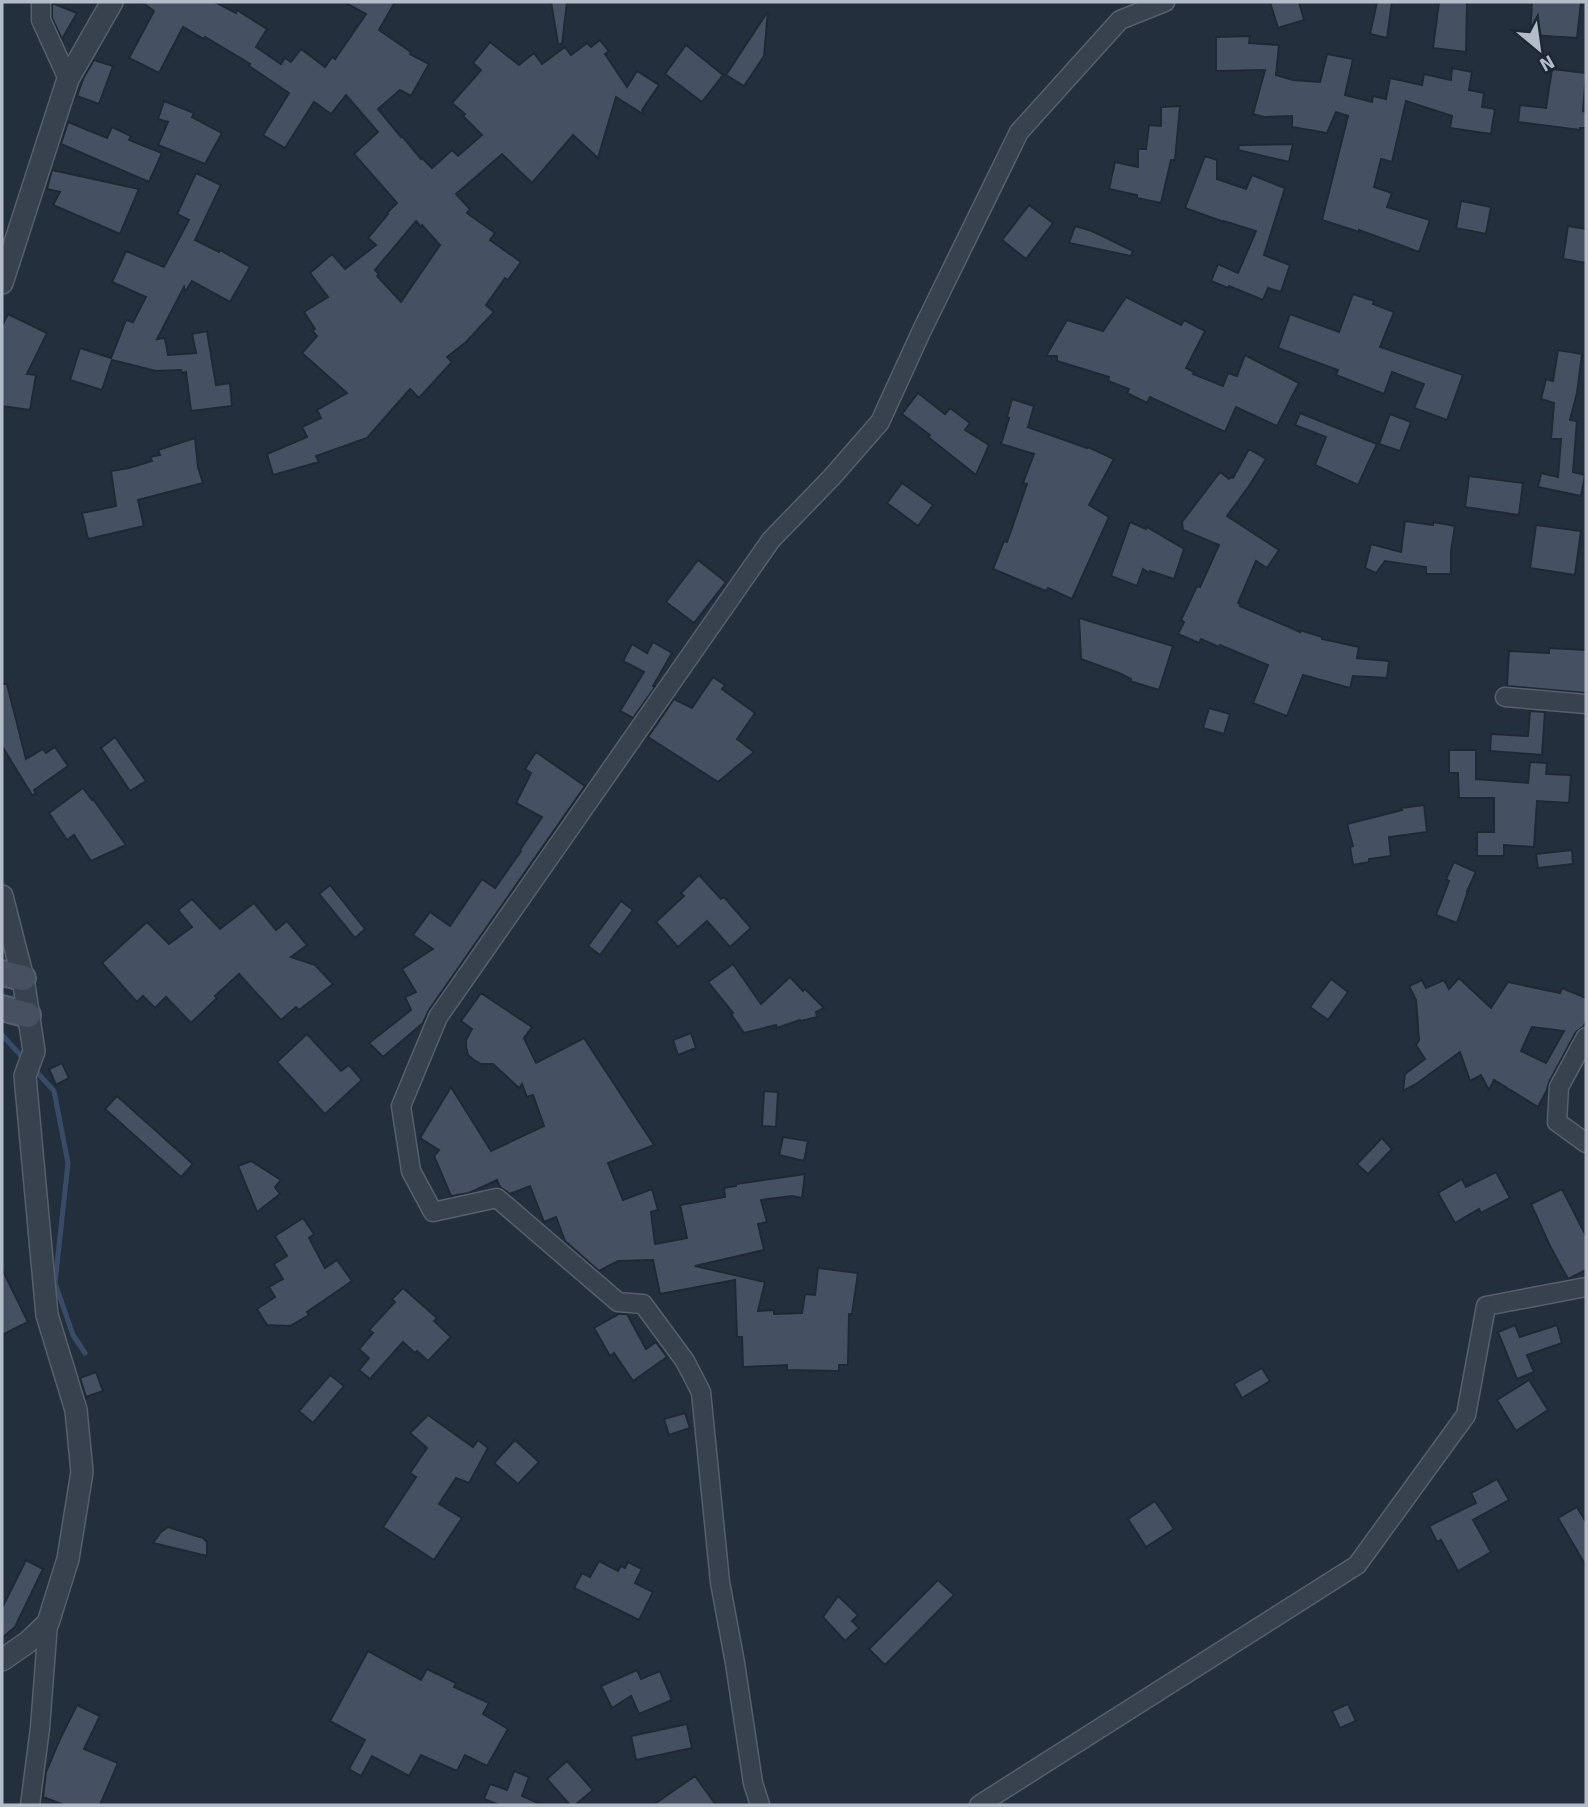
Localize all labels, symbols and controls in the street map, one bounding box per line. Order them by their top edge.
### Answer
north arrow [1504,14,1574,84]
text: N [1535,49,1558,77]

